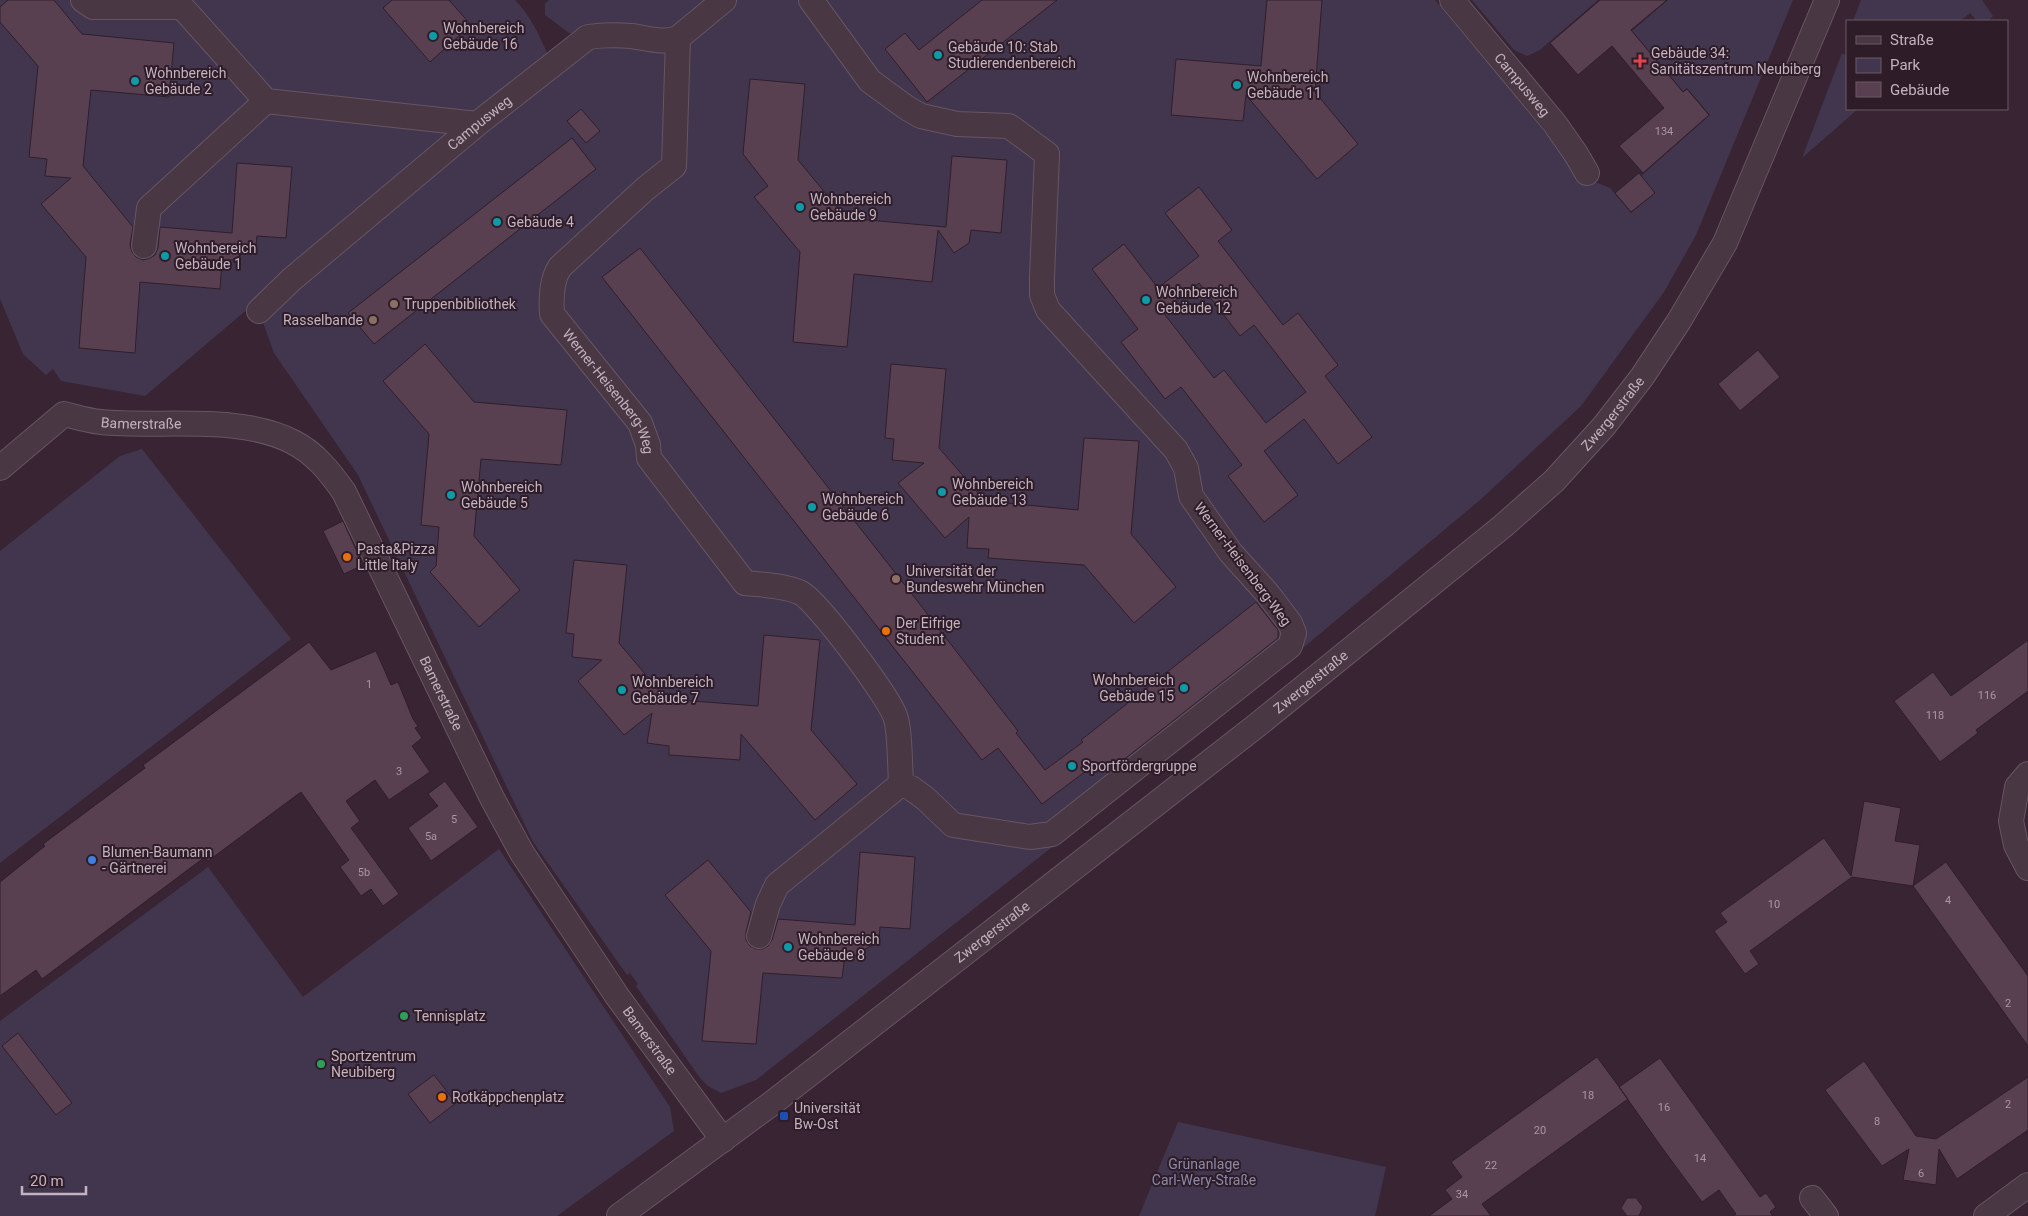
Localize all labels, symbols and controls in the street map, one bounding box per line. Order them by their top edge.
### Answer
place label: Wohnbereich Gebäude 16 [443,20,524,52]
legend [1846,20,2008,110]
marker: Wohnbereich Gebäude 16 [427,30,439,42]
text: Straße [1890,31,1934,49]
place label: Gebäude 10: Stab Studierendenbereich [948,39,1076,71]
place label: Gebäude 34: Sanitätszentrum Neubiberg [1651,45,1821,77]
marker: Gebäude 10: Stab Studierendenbereich [932,49,944,61]
street label: Campusweg [1491,50,1553,120]
marker: Gebäude 34: Sanitätszentrum Neubiberg [1633,54,1647,68]
text: Park [1890,56,1921,74]
place label: Wohnbereich Gebäude 2 [145,65,226,97]
place label: Wohnbereich Gebäude 11 [1247,69,1328,101]
marker: Wohnbereich Gebäude 2 [129,75,141,87]
marker: Wohnbereich Gebäude 11 [1231,79,1243,91]
text: Gebäude [1890,81,1949,99]
street label: Campusweg [444,92,515,153]
house number: 134 [1655,125,1673,138]
place label: Wohnbereich Gebäude 9 [810,191,891,223]
marker: Wohnbereich Gebäude 9 [794,201,806,213]
place label: Gebäude 4 [507,214,574,230]
marker: Gebäude 4 [491,216,503,228]
place label: Wohnbereich Gebäude 1 [175,240,256,272]
marker: Wohnbereich Gebäude 1 [159,250,171,262]
place label: Wohnbereich Gebäude 12 [1156,284,1237,316]
marker: Wohnbereich Gebäude 12 [1140,294,1152,306]
place label: Truppenbibliothek [404,296,517,312]
marker: Truppenbibliothek [388,298,400,310]
place label: Rasselbande [283,312,363,328]
marker: Rasselbande [367,314,379,326]
street label: Werner-Heisenberg-Weg [559,326,657,454]
street label: Zwergerstraße [1578,373,1647,454]
street label: Bamerstraße [100,414,181,432]
place label: Wohnbereich Gebäude 13 [952,476,1033,508]
place label: Wohnbereich Gebäude 5 [461,479,542,511]
marker: Wohnbereich Gebäude 13 [936,486,948,498]
marker: Wohnbereich Gebäude 5 [445,489,457,501]
place label: Wohnbereich Gebäude 6 [822,491,903,523]
street label: Werner-Heisenberg-Weg [1191,499,1295,629]
marker: Wohnbereich Gebäude 6 [806,501,818,513]
place label: Pasta&Pizza Little Italy [357,541,435,573]
marker: Pasta&Pizza Little Italy [341,551,353,563]
place label: Universität der Bundeswehr München [906,563,1044,595]
marker: Universität der Bundeswehr München [890,573,902,585]
place label: Der Eifrige Student [896,615,961,647]
marker: Der Eifrige Student [880,625,892,637]
street label: Zwergerstraße [1270,647,1351,716]
street label: Bamerstraße [417,654,466,733]
place label: Wohnbereich Gebäude 15 [1093,672,1174,704]
place label: Wohnbereich Gebäude 7 [632,674,713,706]
house number: 1 [366,678,372,691]
marker: Wohnbereich Gebäude 15 [1178,682,1190,694]
marker: Wohnbereich Gebäude 7 [616,684,628,696]
house number: 116 [1978,689,1996,702]
house number: 118 [1926,709,1944,722]
place label: Sportfördergruppe [1082,758,1197,774]
marker: Sportfördergruppe [1066,760,1078,772]
house number: 3 [396,765,402,778]
house number: 5 [451,813,457,826]
house number: 5a [425,830,437,843]
place label: Blumen-Baumann - Gärtnerei [102,844,213,876]
marker: Blumen-Baumann - Gärtnerei [86,854,98,866]
house number: 5b [358,866,370,879]
house number: 4 [1945,894,1951,907]
street label: Zwergerstraße [951,898,1033,966]
house number: 10 [1768,898,1780,911]
place label: Wohnbereich Gebäude 8 [798,931,879,963]
marker: Wohnbereich Gebäude 8 [782,941,794,953]
house number: 2 [2005,997,2011,1010]
street label: Bamerstraße [620,1003,680,1078]
place label: Tennisplatz [414,1008,486,1024]
marker: Tennisplatz [398,1010,410,1022]
place label: Sportzentrum Neubiberg [331,1048,416,1080]
marker: Sportzentrum Neubiberg [315,1058,327,1070]
place label: Rotkäppchenplatz [452,1089,564,1105]
house number: 18 [1582,1089,1594,1102]
marker: Rotkäppchenplatz [436,1091,448,1103]
house number: 2 [2005,1098,2011,1111]
place label: Universität Bw-Ost [794,1100,861,1132]
house number: 16 [1658,1101,1670,1114]
marker: Universität Bw-Ost [778,1110,790,1122]
house number: 8 [1874,1115,1880,1128]
house number: 20 [1534,1124,1546,1137]
house number: 14 [1694,1152,1706,1165]
park label: Grünanlage Carl-Wery-Straße [1152,1156,1256,1188]
house number: 22 [1485,1159,1497,1172]
scale bar [22,1164,86,1196]
house number: 6 [1918,1167,1924,1180]
text: 20 m [30,1172,64,1190]
house number: 34 [1456,1188,1468,1201]

